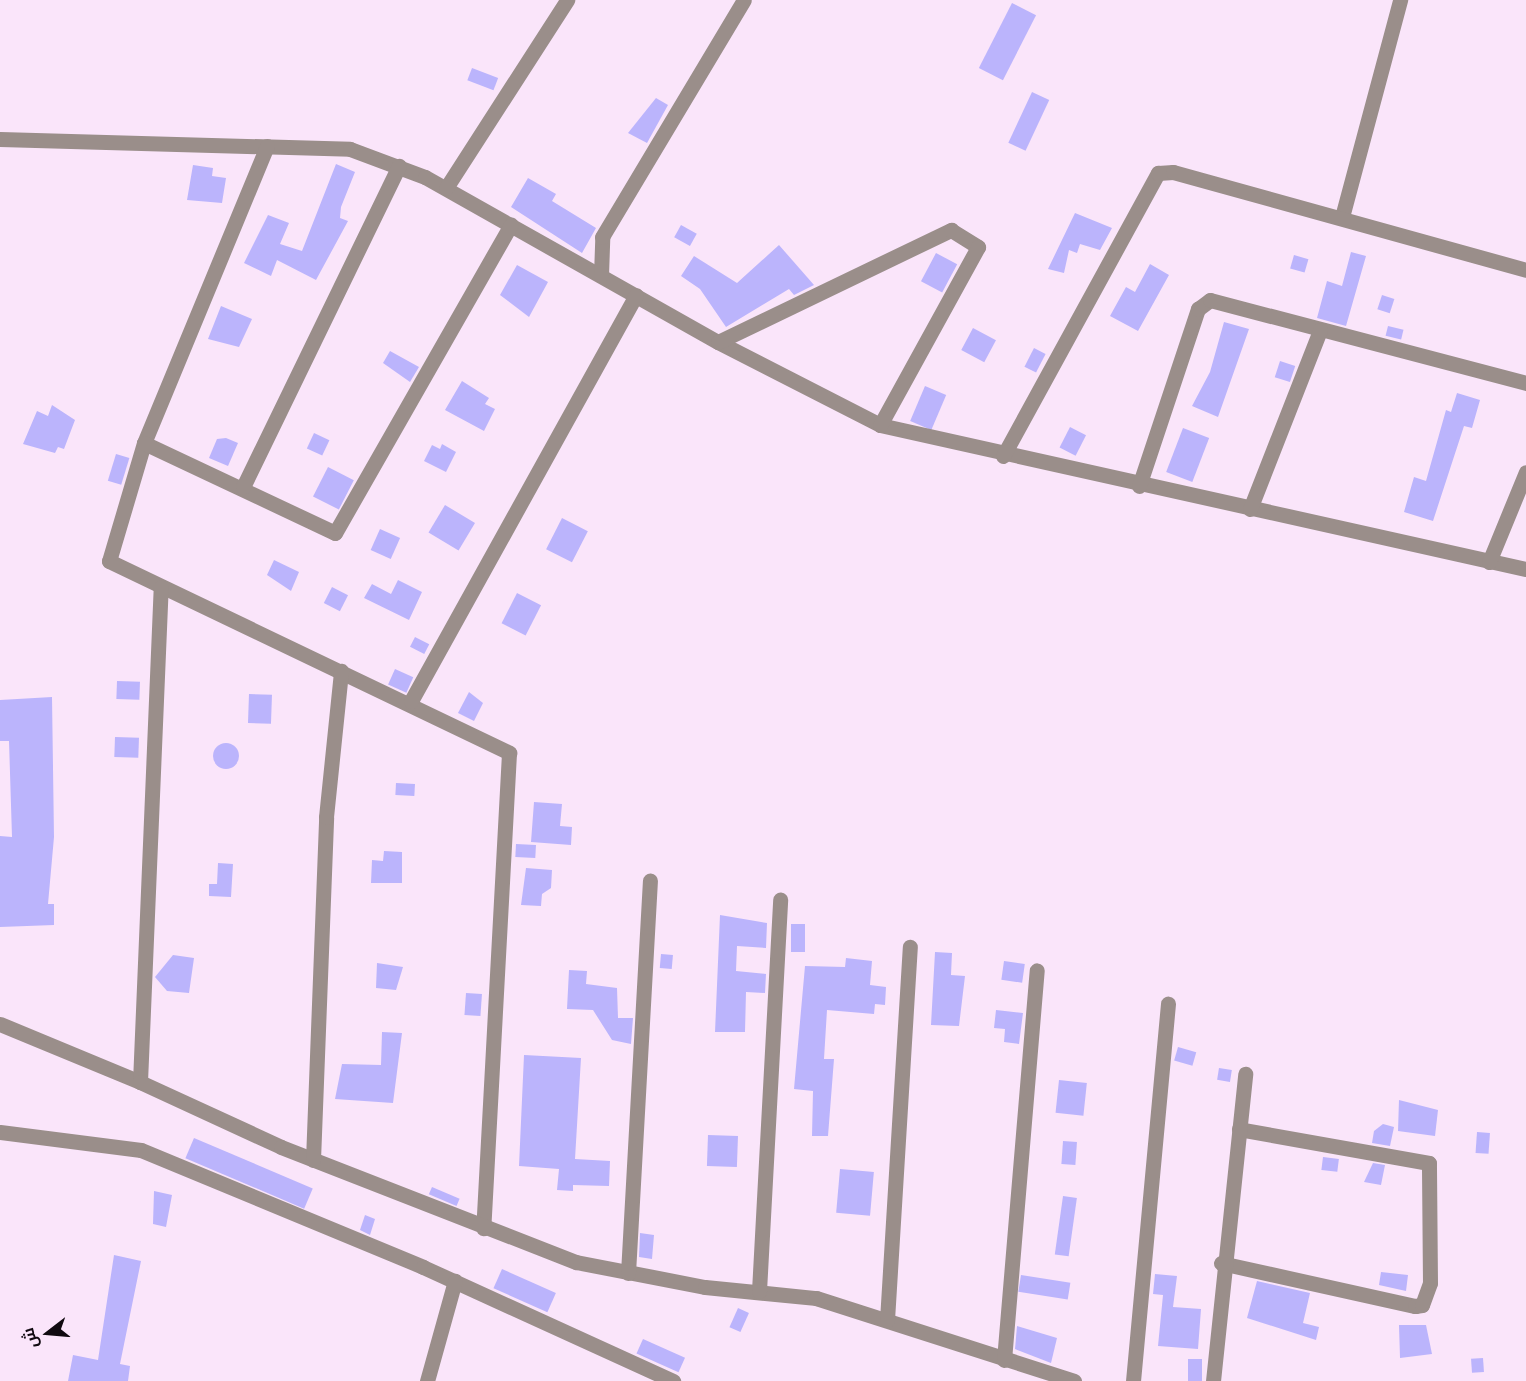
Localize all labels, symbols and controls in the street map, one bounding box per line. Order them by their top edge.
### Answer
north arrow [18,1303,78,1363]
text: ش [18,1325,43,1351]

